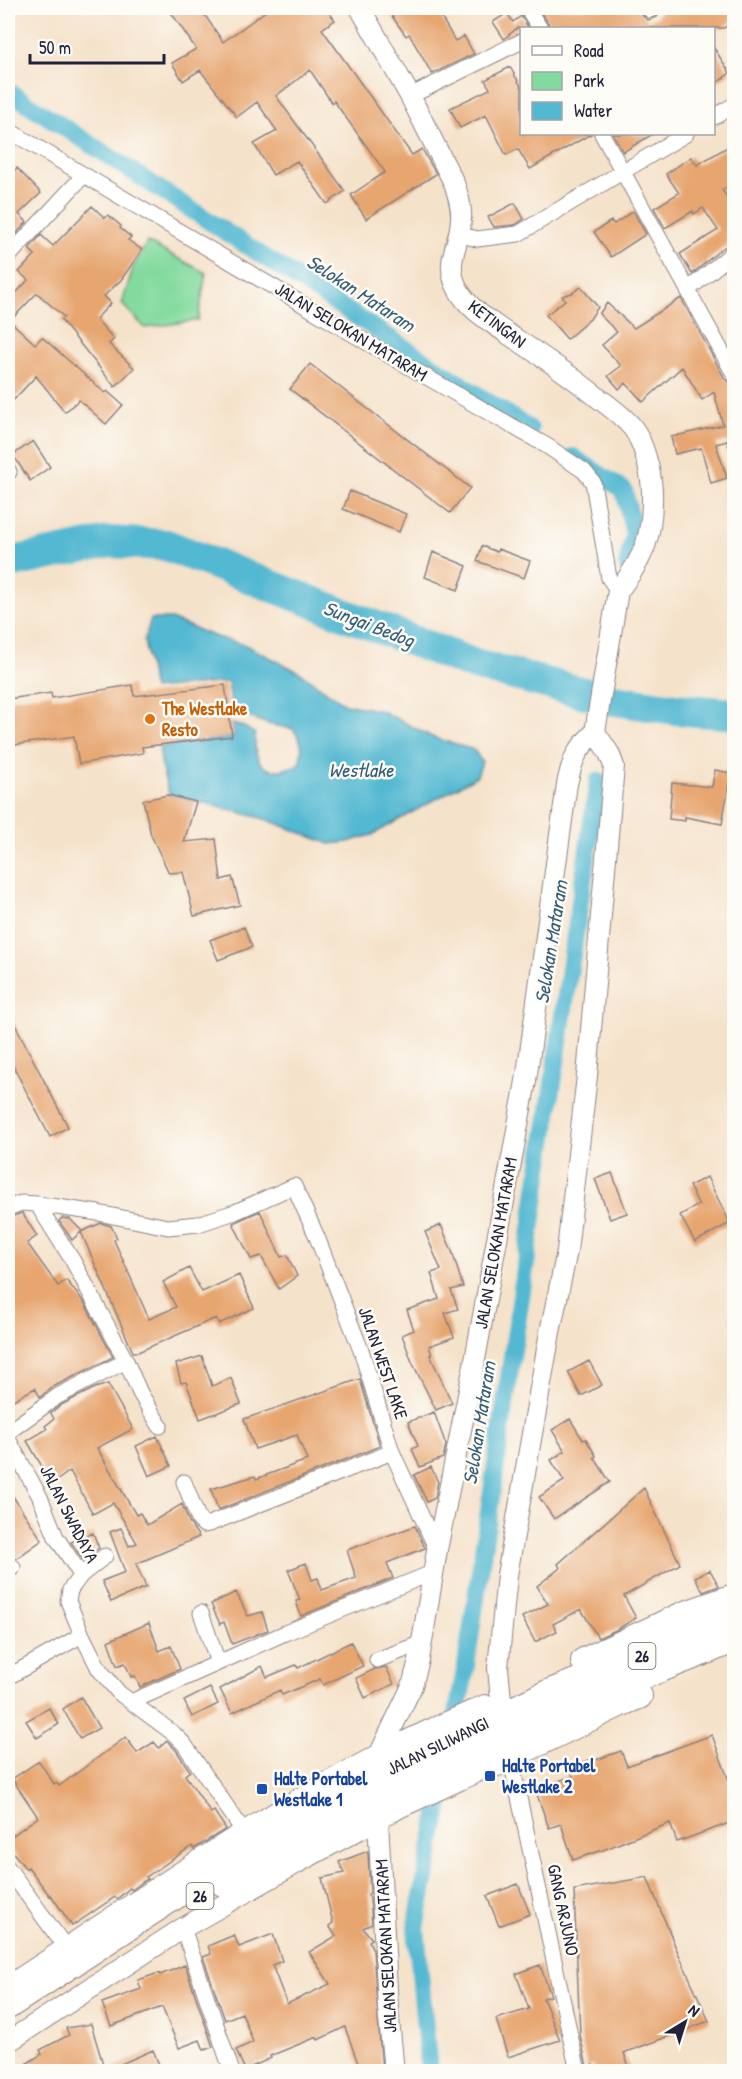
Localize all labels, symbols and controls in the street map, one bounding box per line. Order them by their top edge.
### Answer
scale bar [30,27,164,65]
legend [520,27,715,135]
text: 50 m [39,35,71,60]
text: Road [574,38,604,63]
text: Park [574,68,605,93]
text: Water [574,98,612,123]
water label: Selokan Mataram [302,248,422,338]
street label: JALAN SELOKAN MATARAM [270,276,432,387]
street label: KETINGAN [463,294,531,354]
water label: Sungai Bedog [320,594,419,654]
place label: The Westlake Resto [161,696,248,742]
marker: The Westlake Resto [143,712,157,726]
water label: Westlake [329,756,394,783]
water label: Selokan Mataram [527,877,574,1005]
street label: JALAN SELOKAN MATARAM [468,1155,523,1331]
street label: JALAN WEST LAKE [353,1303,414,1422]
water label: Selokan Mataram [455,1358,502,1486]
street label: JALAN SWADAYA [34,1460,105,1567]
road number: 26 [628,1643,656,1669]
street label: JALAN SILIWANGI [383,1710,493,1781]
place label: Halte Portabel Westlake 2 [502,1753,596,1799]
place label: Halte Portabel Westlake 1 [274,1766,368,1812]
marker: Halte Portabel Westlake 2 [483,1769,497,1783]
marker: Halte Portabel Westlake 1 [255,1782,269,1796]
street label: JALAN SELOKAN MATARAM [368,1859,403,2033]
street label: GANG ARJUNO [542,1862,585,1958]
road number: 26 [186,1883,214,1909]
north arrow [655,1992,715,2052]
text: N [684,1999,705,2022]

